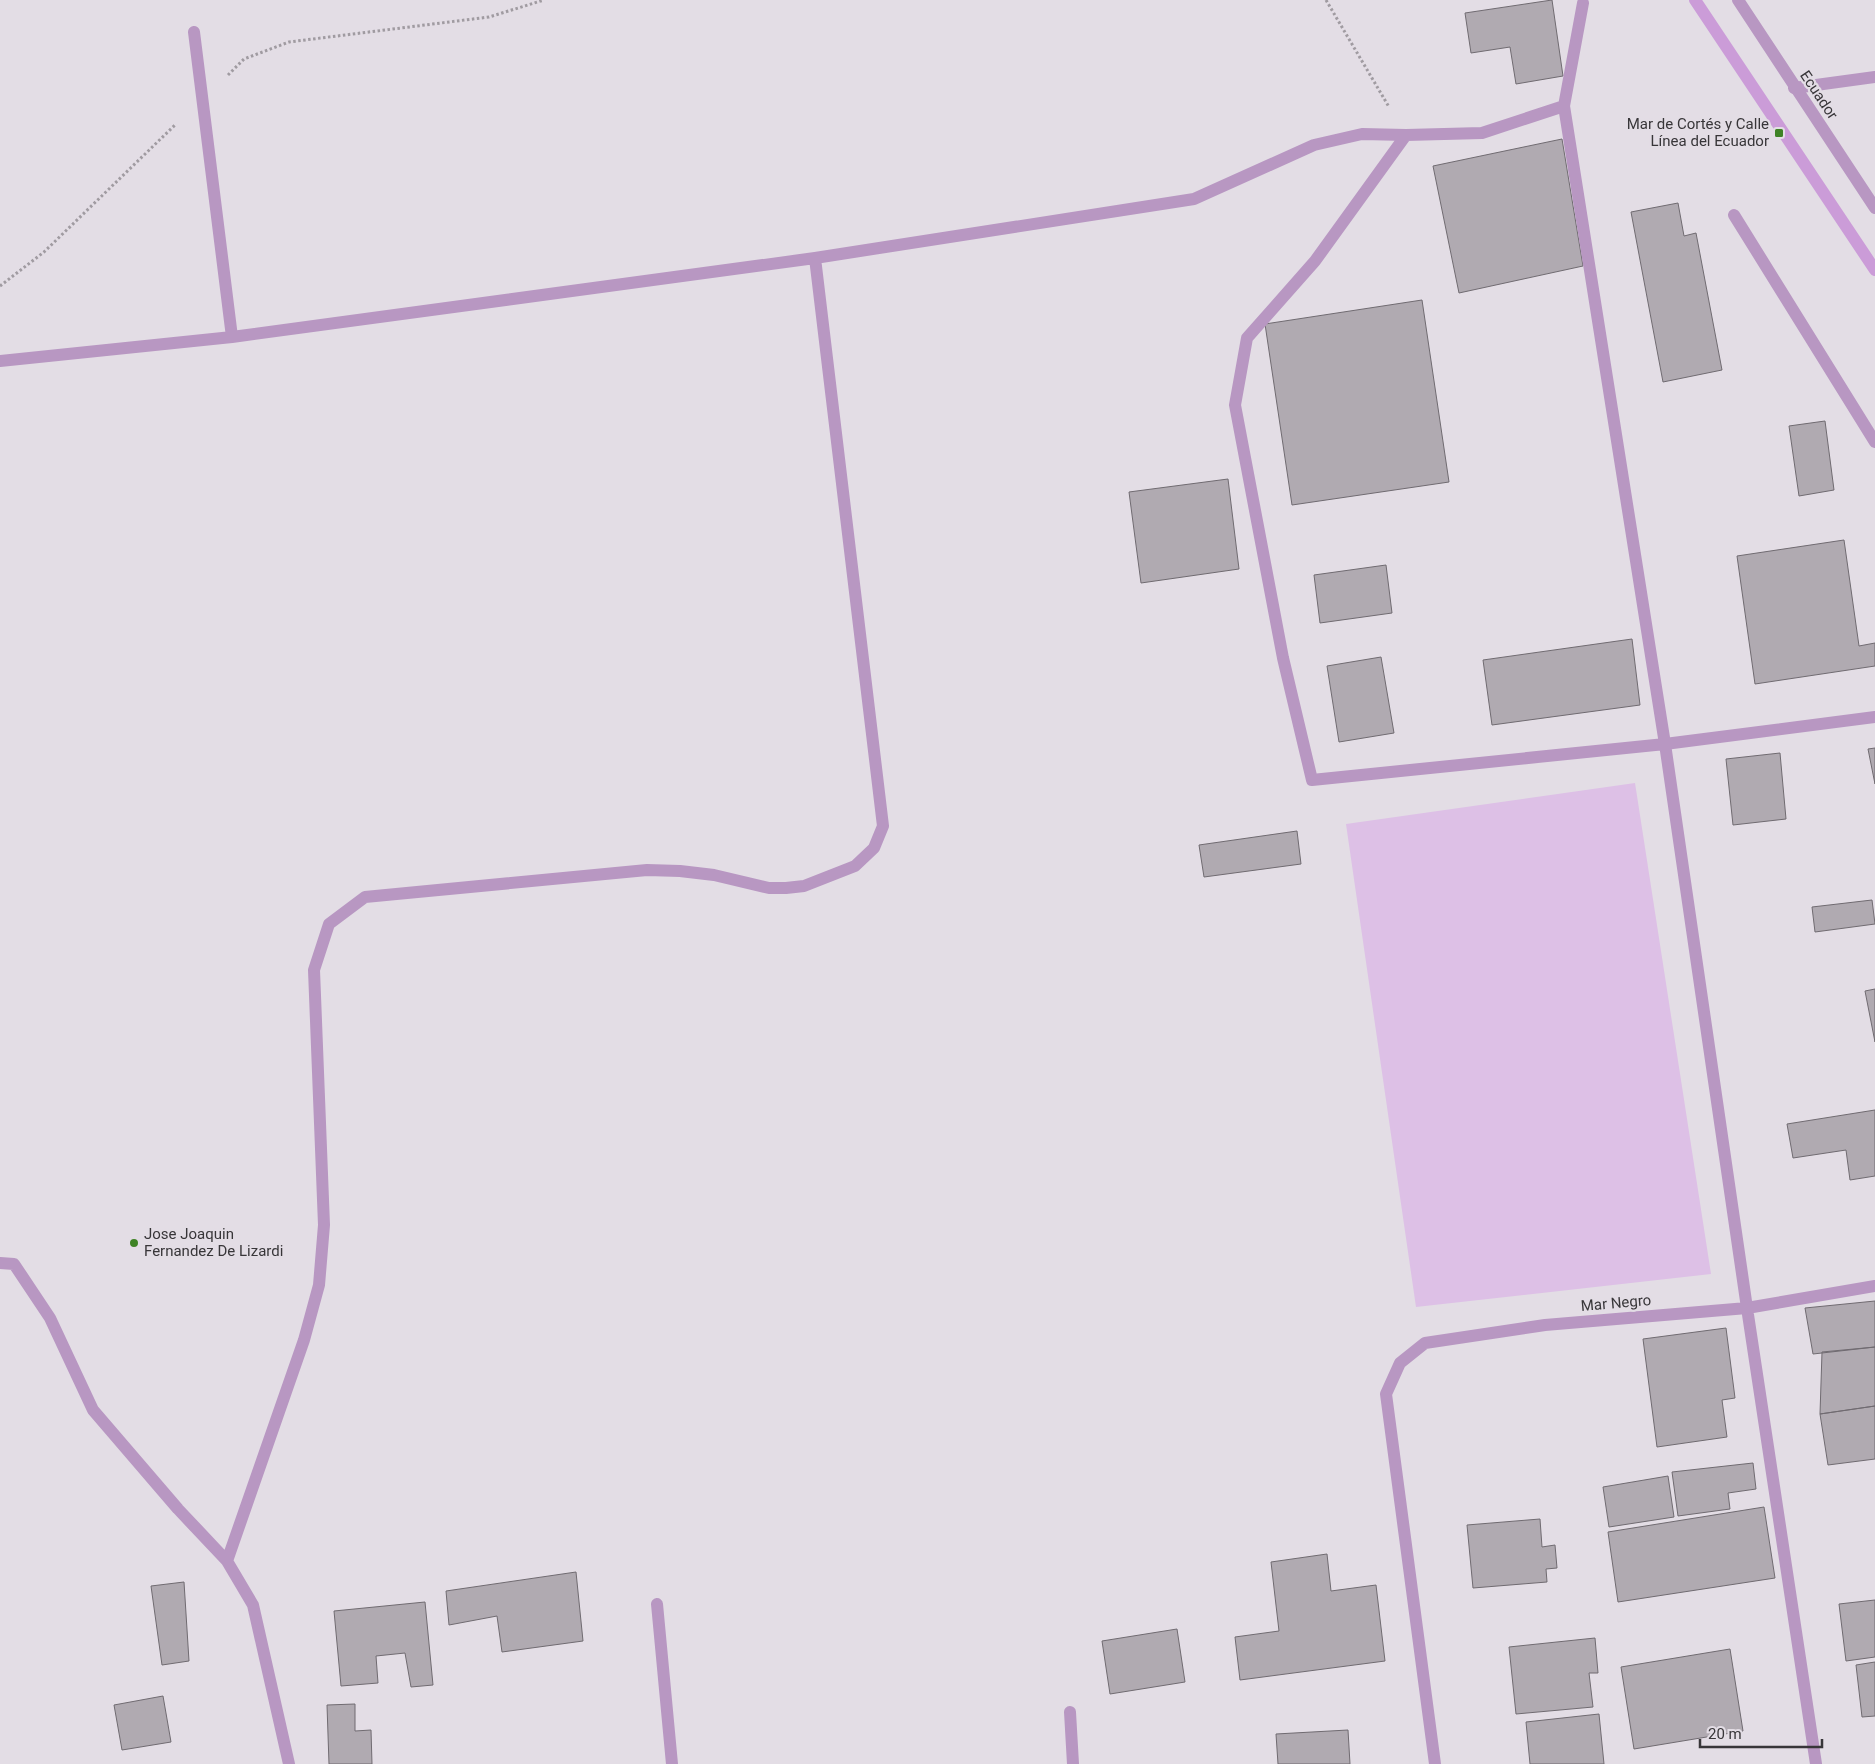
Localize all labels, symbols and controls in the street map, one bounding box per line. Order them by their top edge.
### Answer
street label: Ecuador [1796,67,1842,123]
place label: Mar de Cortés y Calle Línea del Ecuador [1627,115,1769,150]
marker: Mar de Cortés y Calle Línea del Ecuador [1773,127,1785,139]
place label: Jose Joaquin Fernandez De Lizardi [144,1225,283,1260]
marker: Jose Joaquin Fernandez De Lizardi [128,1237,140,1249]
street label: Mar Negro [1580,1291,1652,1315]
scale bar [1700,1716,1822,1748]
text: 20 m [1708,1725,1742,1743]

